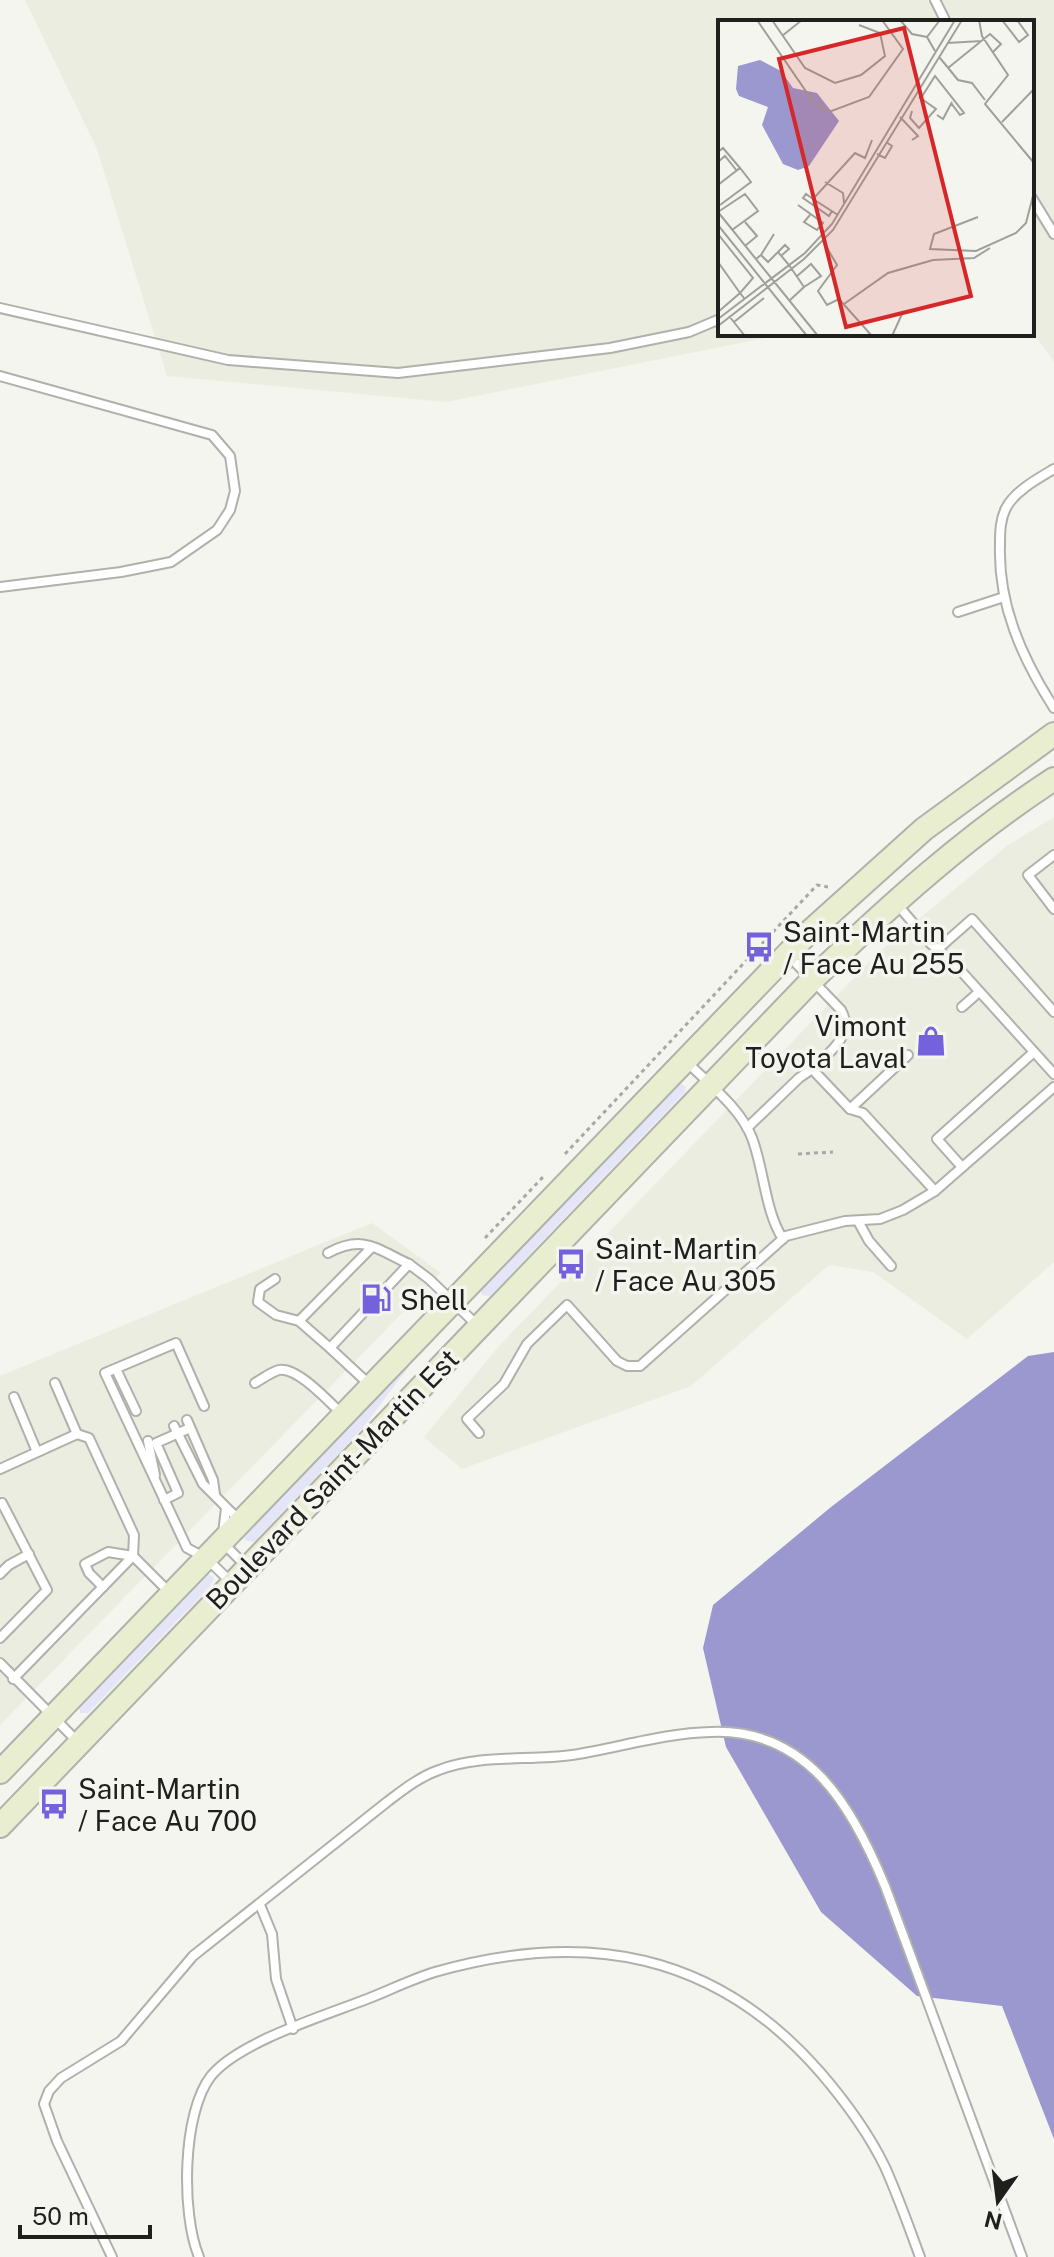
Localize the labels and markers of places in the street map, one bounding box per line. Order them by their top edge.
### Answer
place label: Saint-Martin / Face Au 255 [783,915,964,980]
bus stop icon: Saint-Martin / Face Au 255 [742,930,776,964]
place label: Vimont Toyota Laval [745,1009,907,1074]
shop icon: Vimont Toyota Laval [914,1024,948,1058]
place label: Saint-Martin / Face Au 305 [595,1232,776,1297]
bus stop icon: Saint-Martin / Face Au 305 [554,1247,588,1281]
fuel station icon: Shell [359,1282,393,1316]
place label: Shell [400,1283,467,1316]
place label: Saint-Martin / Face Au 700 [78,1772,257,1837]
bus stop icon: Saint-Martin / Face Au 700 [37,1787,71,1821]

